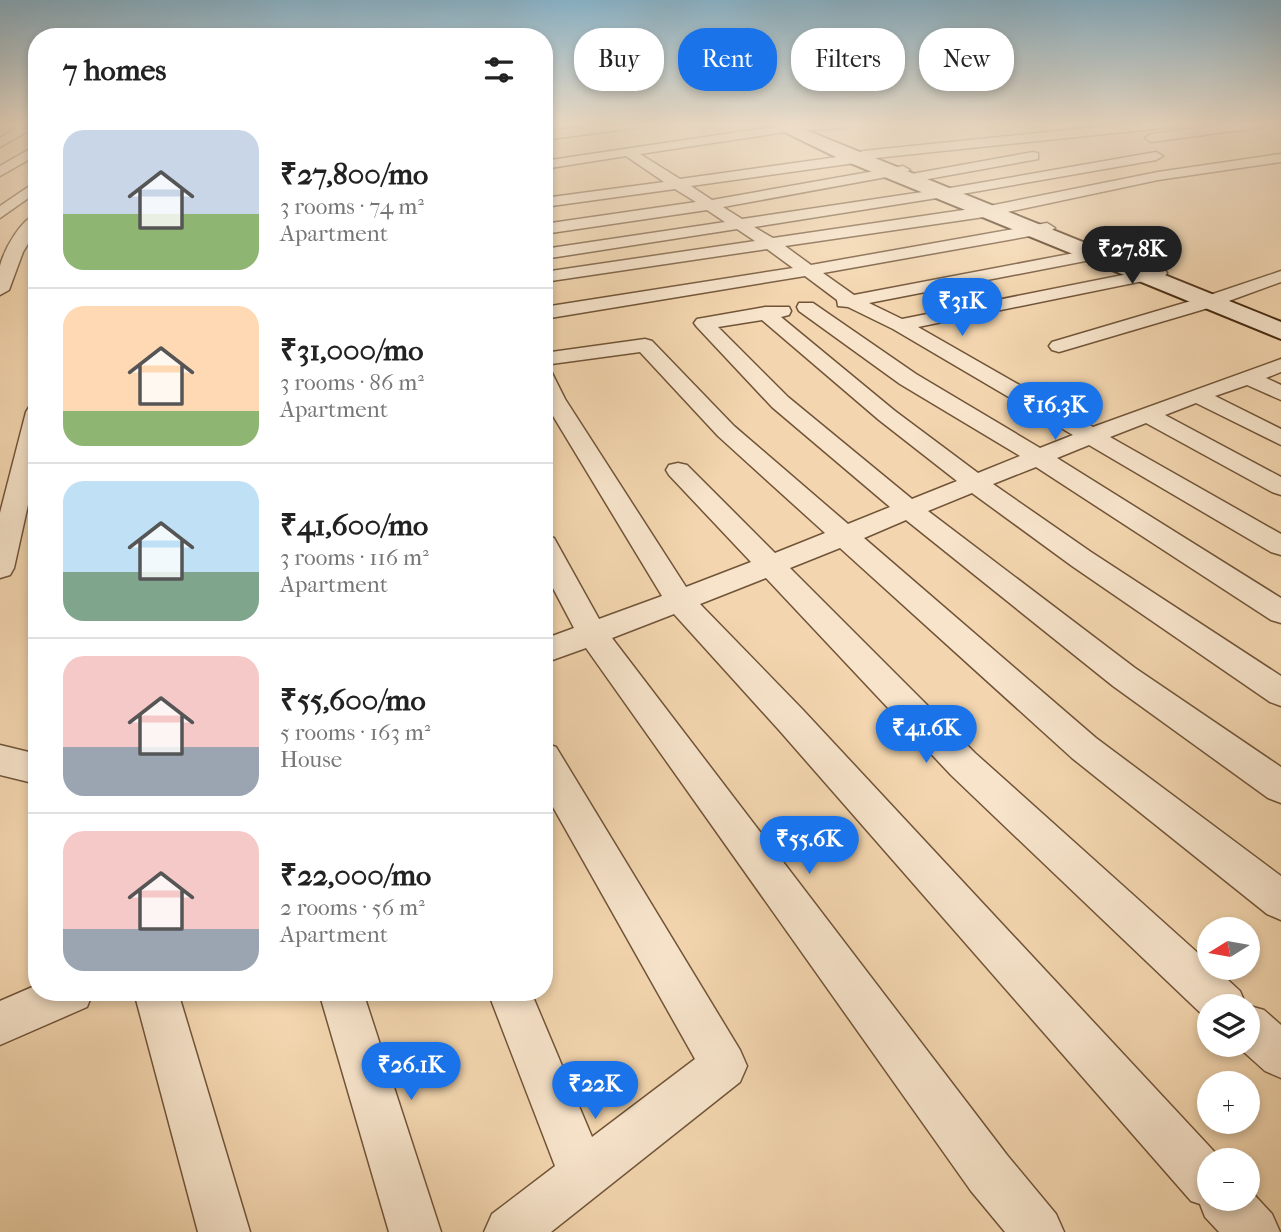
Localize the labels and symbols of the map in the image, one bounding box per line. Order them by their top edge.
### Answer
pin: ₹27.8K [1075,226,1189,286]
pin: ₹31K [921,278,1003,338]
pin: ₹16.3K [998,382,1112,442]
pin: ₹41.6K [869,706,983,765]
pin: ₹55.6K [752,816,866,876]
north arrow [1197,917,1260,980]
pin: ₹26.1K [354,1042,468,1102]
pin: ₹22K [554,1062,636,1121]

